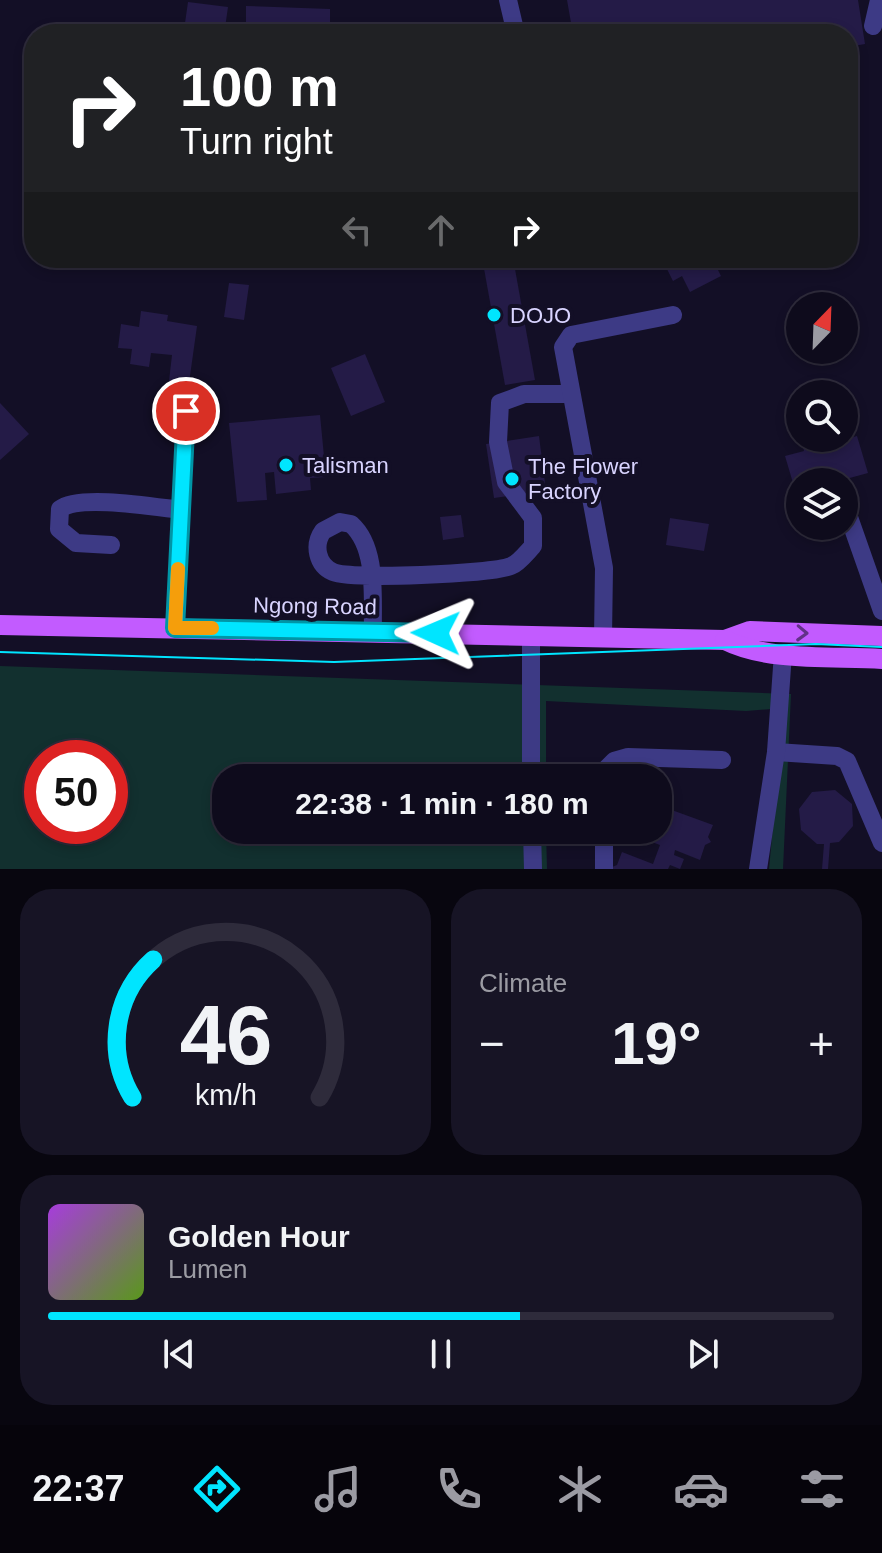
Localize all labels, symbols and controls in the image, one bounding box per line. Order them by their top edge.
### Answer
text: 100 m [180,55,339,118]
icon: right [48,56,152,160]
text: Turn right [180,121,333,162]
icon: left [335,208,379,252]
icon: ahead [419,208,463,252]
icon: right [503,208,547,252]
north arrow [786,292,858,364]
map controls [786,292,858,540]
place label: DOJO [510,303,571,328]
marker: DOJO [485,306,503,324]
pin [152,377,220,445]
button: search [786,380,858,452]
icon: arrive [164,389,208,433]
place label: Talisman [302,453,389,478]
place label: The Flower Factory [528,454,638,504]
marker: Talisman [277,456,295,474]
button: layers [786,468,858,540]
marker: The Flower Factory [503,470,521,488]
position arrow [394,591,478,675]
street label: Ngong Road [253,592,377,620]
one-way arrow [796,624,809,641]
speed limit sign: 50 [24,740,128,844]
text: 22:38 · 1 min · 180 m [295,787,589,820]
text: Climate [479,968,567,998]
text: 46 [179,989,272,1082]
text: 19° [611,1010,702,1077]
text: − [479,1019,505,1068]
text: + [808,1019,834,1068]
text: km/h [195,1079,256,1111]
text: Golden Hour [168,1220,350,1253]
text: Lumen [168,1254,248,1284]
icon: previous [157,1332,201,1376]
icon: pause [419,1332,463,1376]
icon: next [681,1332,725,1376]
icon: directions [189,1461,245,1517]
icon: music [310,1461,366,1517]
icon: phone [431,1461,487,1517]
icon: climate [552,1461,608,1517]
icon: car [673,1461,729,1517]
icon: filters [794,1461,850,1517]
text: 22:37 [32,1468,125,1509]

